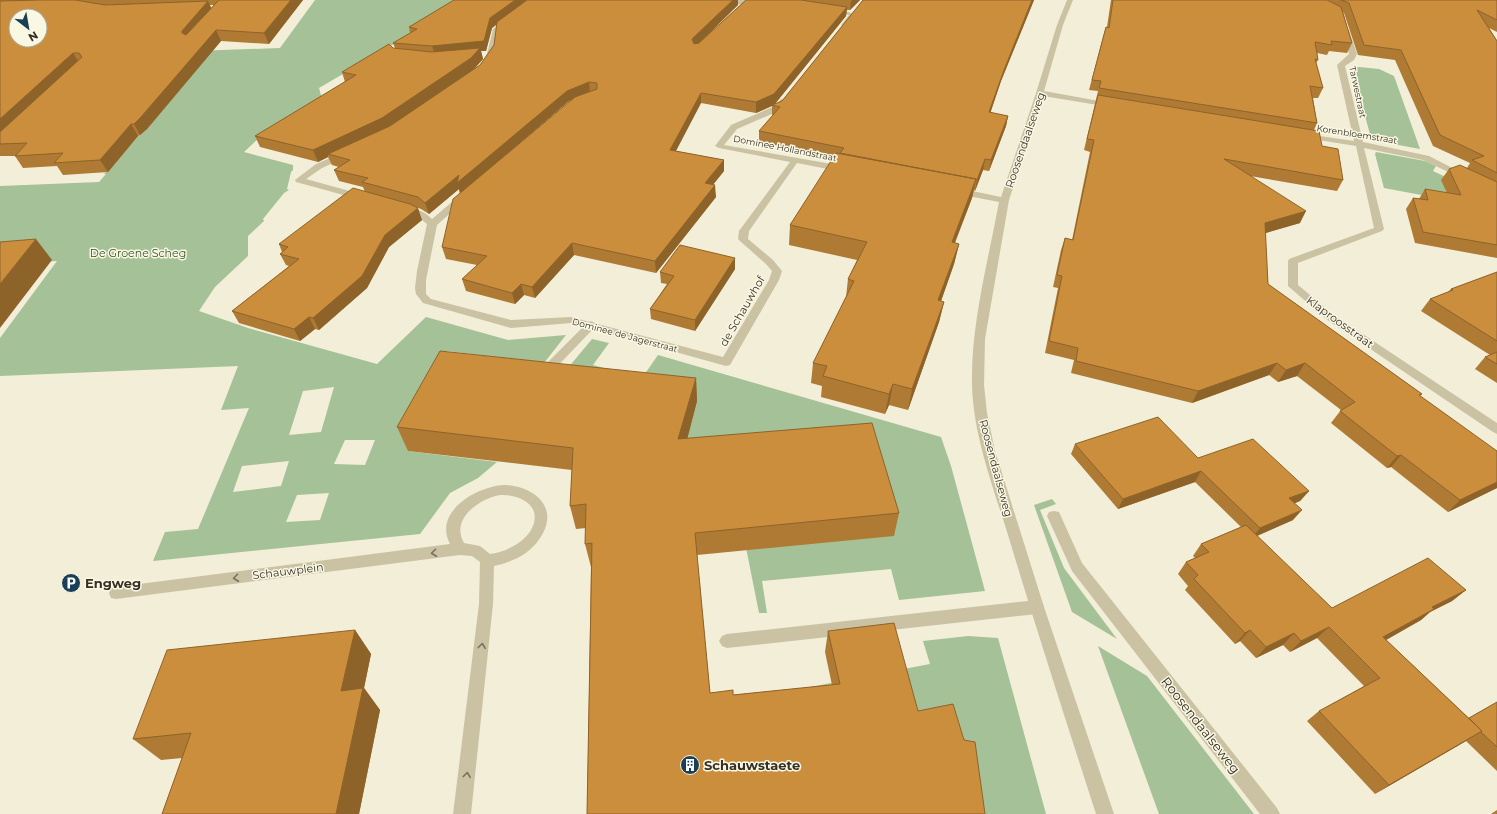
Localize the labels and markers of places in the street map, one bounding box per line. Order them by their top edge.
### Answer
parking icon: Engweg [60,572,82,594]
place label: Engweg [85,575,141,591]
building icon: Schauwstaete [679,754,701,776]
place label: Schauwstaete [704,757,800,773]

